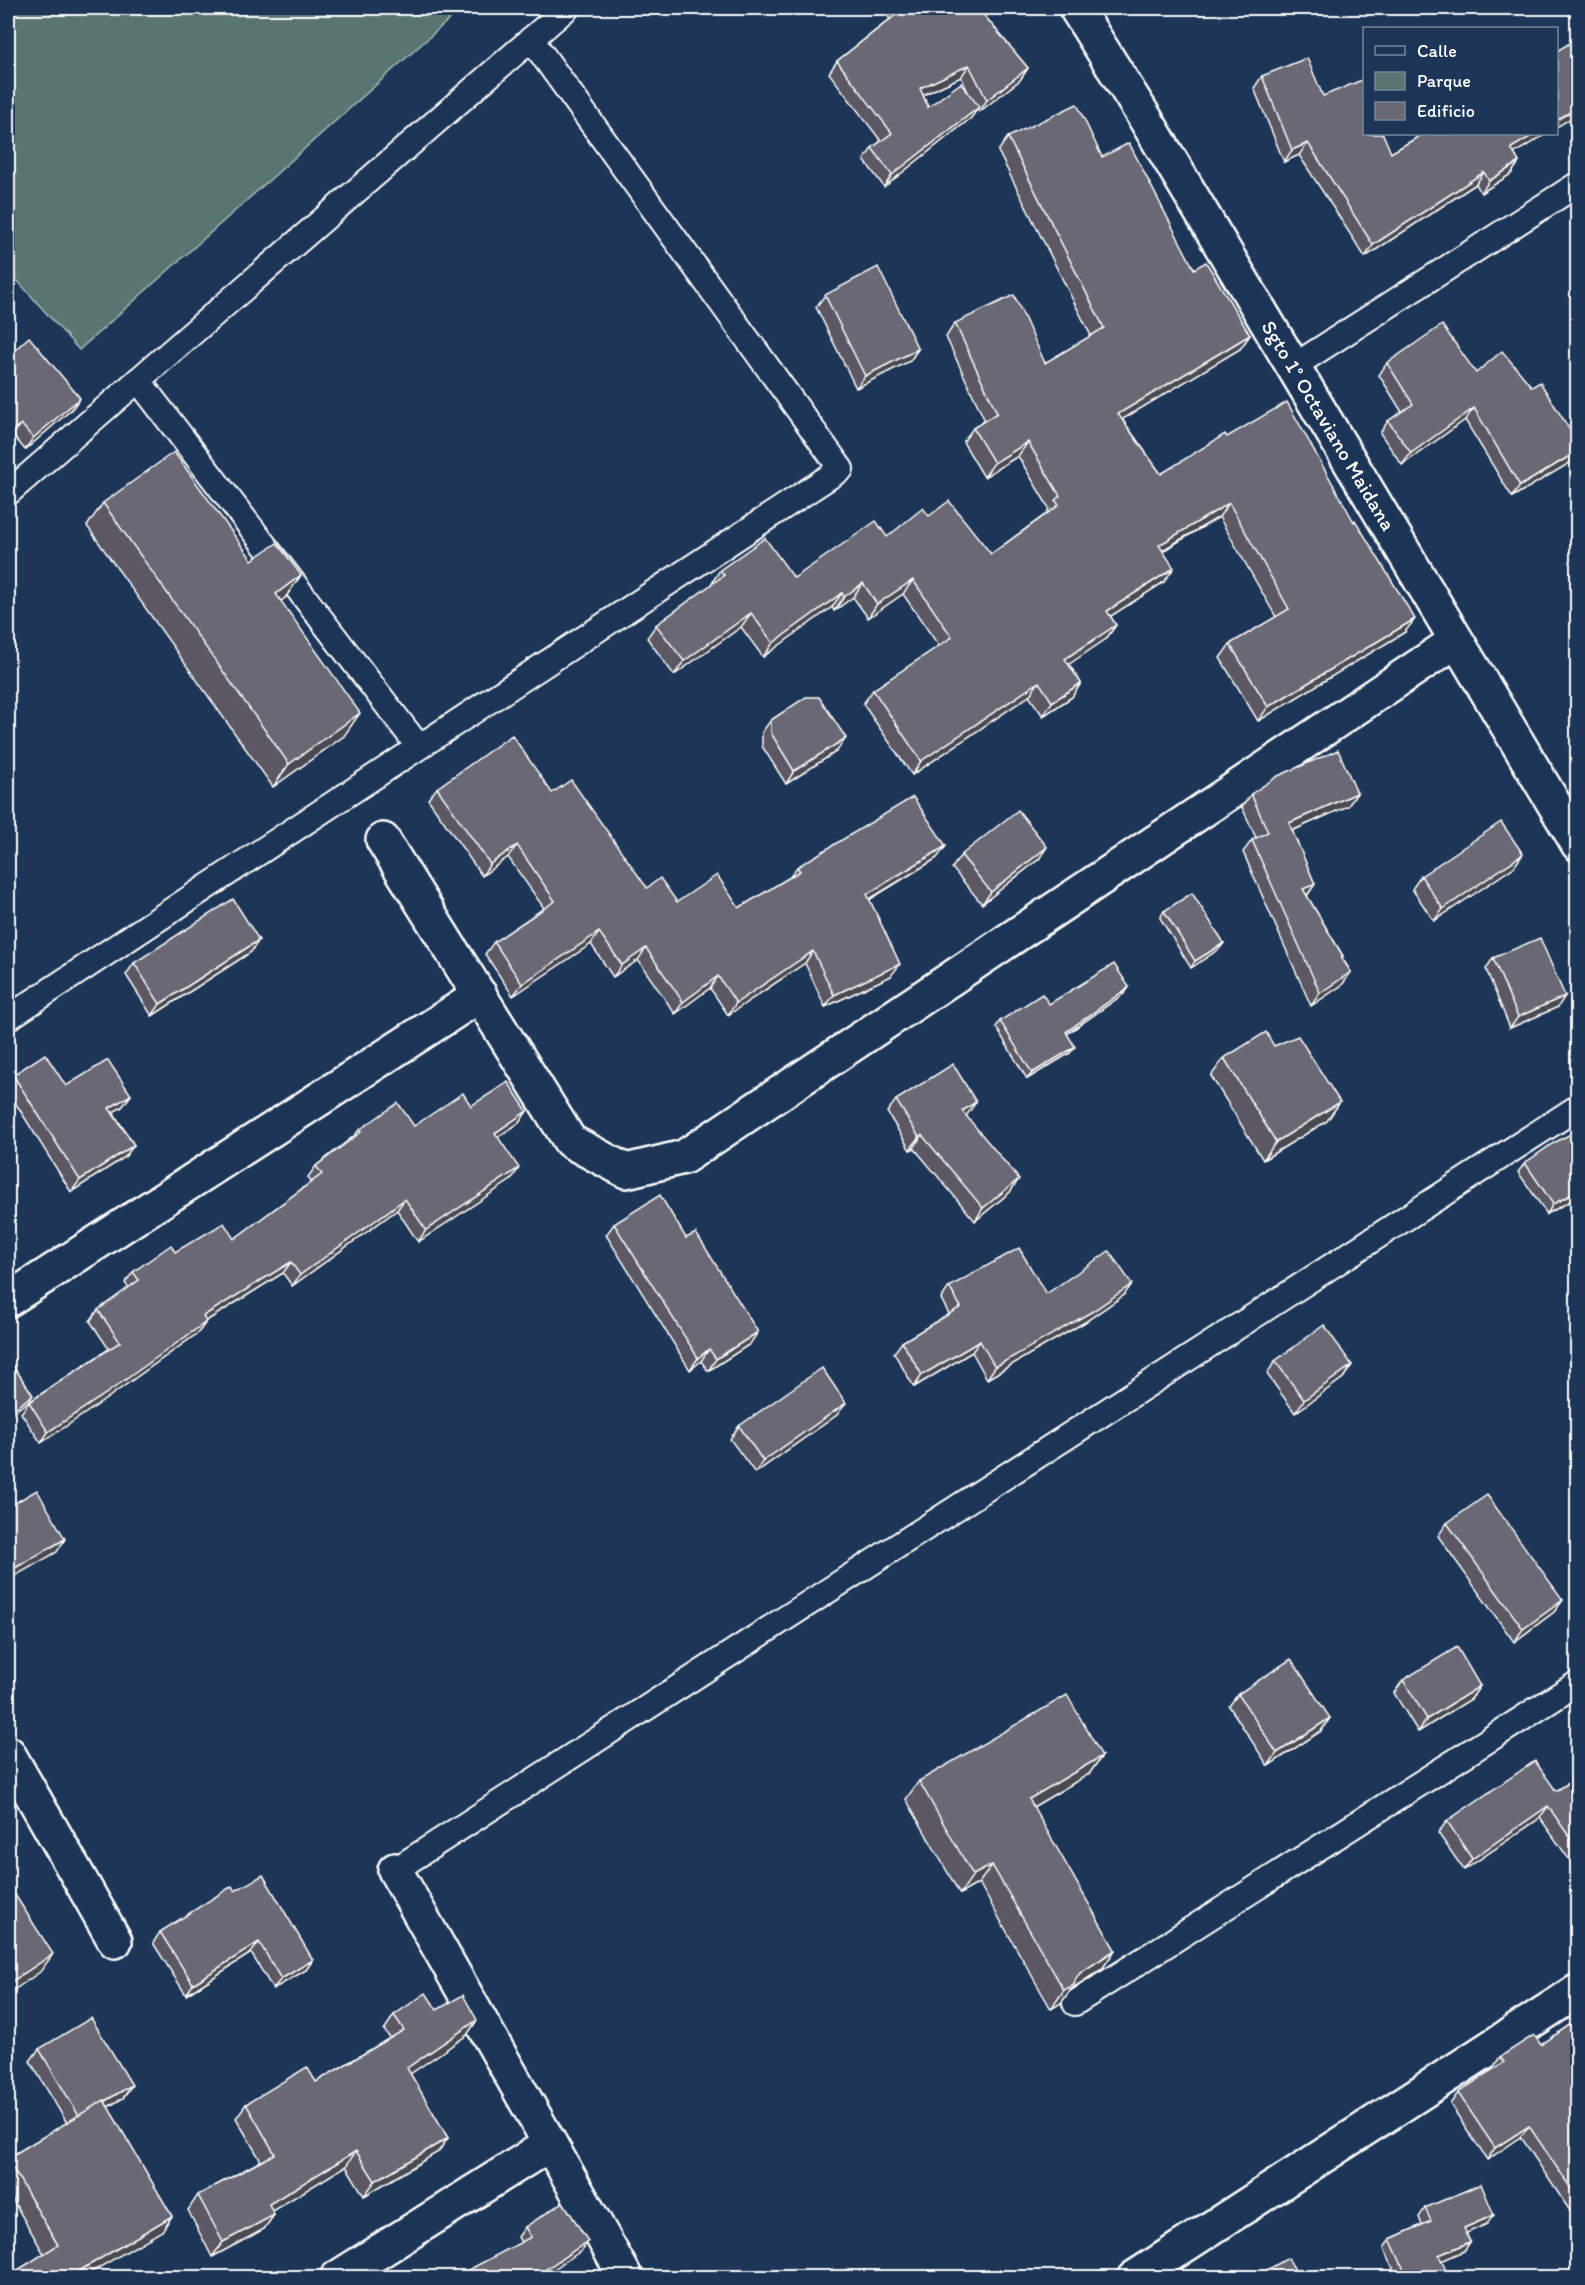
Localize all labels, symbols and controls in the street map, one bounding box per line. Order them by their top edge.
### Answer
legend [1363,27,1558,135]
text: Calle [1417,40,1457,62]
text: Parque [1417,70,1471,92]
text: Edificio [1417,100,1475,122]
street label: Sgto 1° Octaviano Maidana [1257,316,1401,535]

